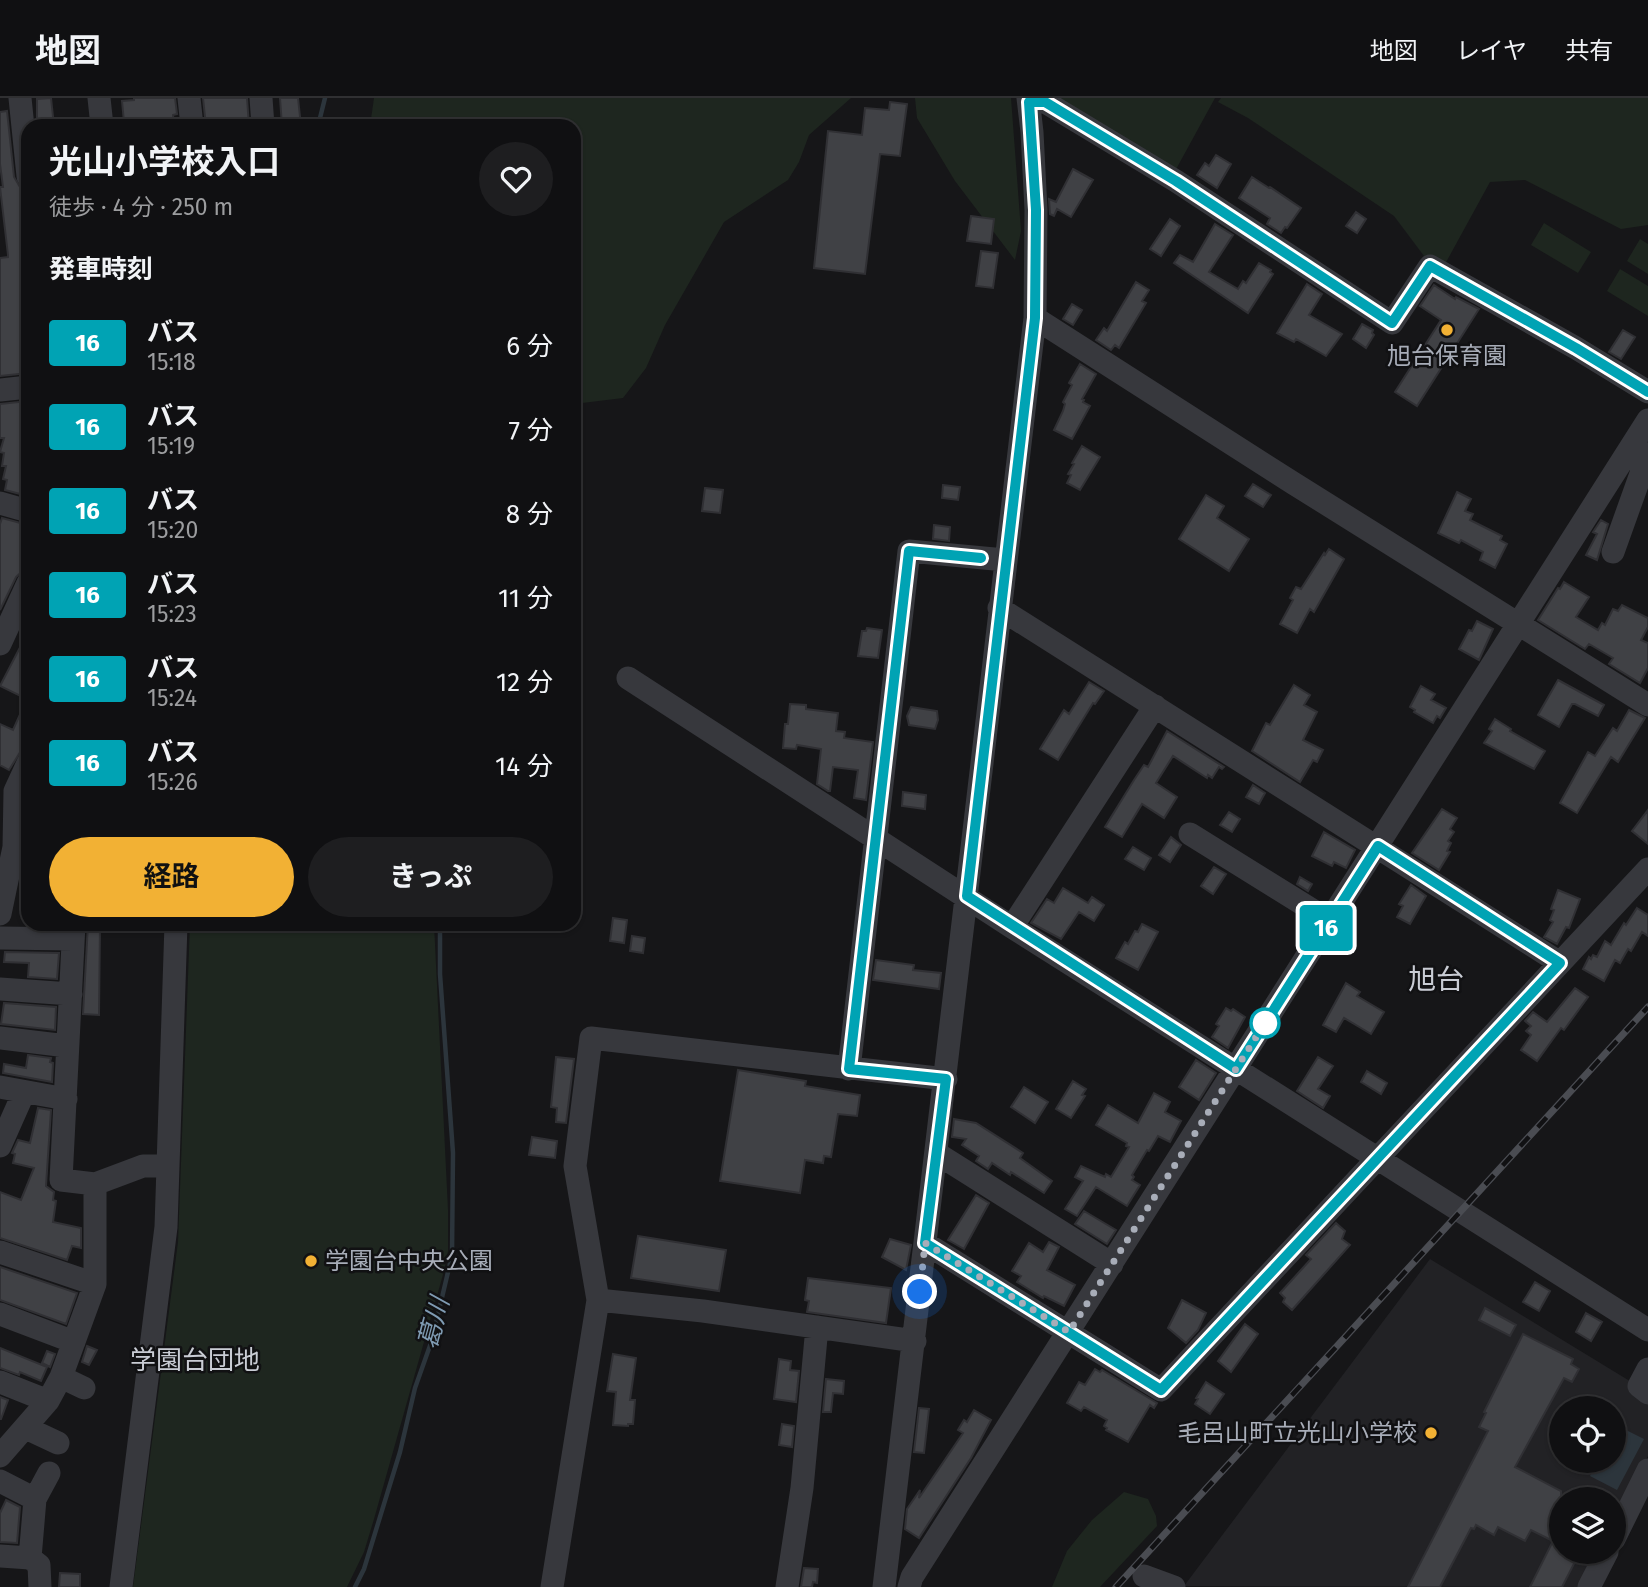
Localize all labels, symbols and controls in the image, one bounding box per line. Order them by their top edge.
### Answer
text: 地図 [35,31,101,71]
text: 地図 [1370,37,1418,65]
text: レイヤ [1456,37,1527,65]
text: 共有 [1565,37,1613,65]
text: 光山小学校入口 [49,142,280,182]
button: heart [479,142,553,216]
text: 徒歩 · 4 分 · 250 m [49,193,233,221]
text: 発車時刻 [49,254,153,285]
text: バス [147,317,199,348]
marker: 旭台保育園 [1439,322,1455,338]
text: 16 [75,329,100,357]
text: 6 分 [506,331,553,362]
place label: 旭台保育園 [1387,342,1507,370]
text: 15:18 [147,348,196,376]
text: バス [147,401,199,432]
text: 16 [75,413,100,441]
text: 7 分 [509,415,553,446]
text: 15:19 [147,432,195,460]
text: バス [147,485,199,516]
text: 16 [75,497,100,525]
text: 8 分 [506,499,553,530]
text: 15:20 [147,516,198,544]
text: バス [147,569,199,600]
text: 16 [75,581,100,609]
text: 11 分 [498,583,553,614]
text: 15:23 [147,600,197,628]
text: バス [147,653,199,684]
text: 16 [75,665,100,693]
text: 12 分 [496,667,553,698]
text: 15:24 [147,684,197,712]
text: バス [147,737,199,768]
text: 16 [75,749,100,777]
text: 14 分 [495,751,553,782]
text: 15:26 [147,768,198,796]
button: 経路 [49,837,294,917]
button: きっぷ [308,837,553,917]
line badge: 16 [1294,905,1358,951]
text: 16 [1314,914,1338,942]
district label: 旭台 [1408,963,1464,996]
unlabelled marker [1250,1008,1280,1038]
place label: 学園台中央公園 [325,1247,493,1275]
marker: 学園台中央公園 [303,1253,319,1269]
your location [902,1274,937,1309]
water label: 葛川 [412,1291,456,1352]
district label: 学園台団地 [130,1345,260,1376]
map controls [1549,1396,1626,1564]
button: locate [1549,1396,1626,1473]
place label: 毛呂山町立光山小学校 [1177,1419,1417,1447]
marker: 毛呂山町立光山小学校 [1423,1425,1439,1441]
button: layers [1549,1487,1626,1564]

